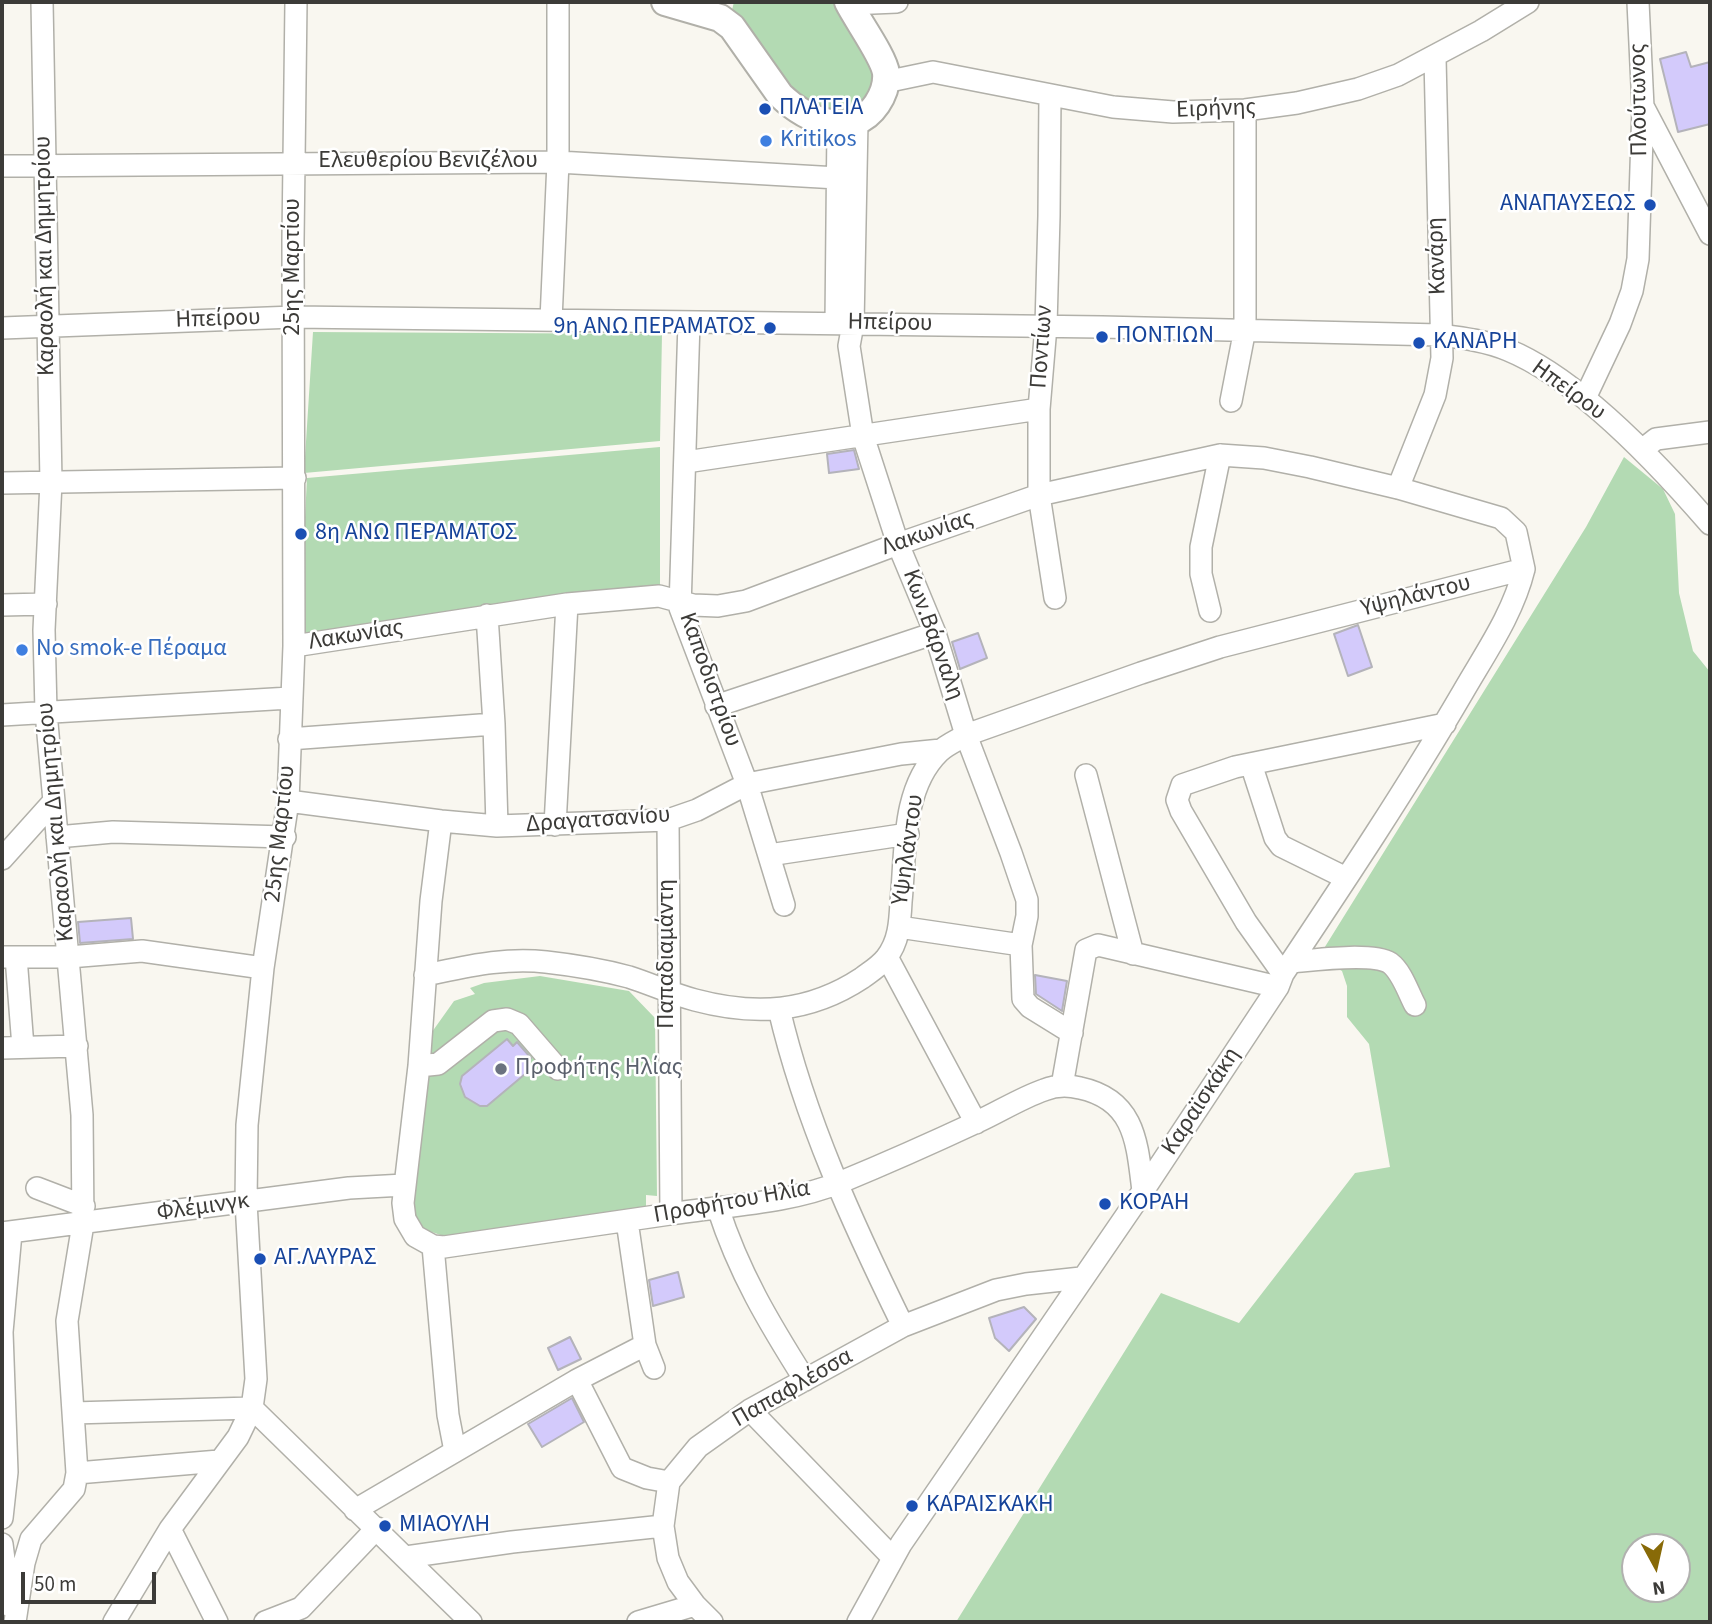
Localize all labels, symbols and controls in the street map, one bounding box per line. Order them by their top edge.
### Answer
street label: Πλούτωνος [1625,43,1655,157]
street label: Ειρήνης [1176,94,1256,126]
place label: ΠΛΑΤΕΙΑ [779,95,863,123]
marker: ΠΛΑΤΕΙΑ [757,101,773,117]
place label: Kritikos [780,127,857,155]
marker: Kritikos [758,133,774,149]
street label: Καραολή και Δημητρίου [30,136,62,376]
street label: Ελευθερίου Βενιζέλου [318,148,538,176]
place label: ΑΝΑΠΑΥΣΕΩΣ [1500,191,1636,219]
marker: ΑΝΑΠΑΥΣΕΩΣ [1642,197,1658,213]
street label: 25ης Μαρτίου [280,198,308,336]
street label: Κανάρη [1422,217,1454,295]
street label: Ηπείρου [175,304,261,336]
street label: Ποντίων [1026,304,1060,390]
street label: Ηπείρου [847,309,933,339]
place label: 9η ΑΝΩ ΠΕΡΑΜΑΤΟΣ [554,314,756,342]
marker: 9η ΑΝΩ ΠΕΡΑΜΑΤΟΣ [762,320,778,336]
place label: ΠΟΝΤΙΩΝ [1116,323,1214,351]
marker: ΠΟΝΤΙΩΝ [1094,329,1110,345]
place label: ΚΑΝΑΡΗ [1433,329,1518,357]
marker: ΚΑΝΑΡΗ [1411,335,1427,351]
street label: Ηπείρου [1525,354,1611,428]
street label: Λακωνίας [878,505,978,563]
place label: 8η ΑΝΩ ΠΕΡΑΜΑΤΟΣ [315,520,517,548]
marker: 8η ΑΝΩ ΠΕΡΑΜΑΤΟΣ [293,526,309,542]
street label: Κων.Βάρναλη [895,566,969,704]
street label: Υψηλάντου [1358,570,1474,624]
street label: Καποδιστρίου [671,609,747,751]
street label: Λακωνίας [307,614,405,658]
place label: No smok-e Πέραμα [36,636,227,664]
marker: No smok-e Πέραμα [14,642,30,658]
street label: Καραολή και Δημητρίου [32,701,82,943]
street label: 25ης Μαρτίου [259,764,303,904]
street label: Υψηλάντου [887,793,931,907]
street label: Δραγατσανίου [525,802,671,840]
street label: Παπαδιαμάντη [654,879,682,1029]
street label: Καραϊσκάκη [1157,1043,1247,1161]
place label: Προφήτης Ηλίας [515,1055,682,1083]
marker: Προφήτης Ηλίας [493,1061,509,1077]
street label: Προφήτου Ηλία [652,1175,812,1231]
street label: Φλέμινγκ [155,1187,251,1229]
place label: ΚΟΡΑΗ [1119,1190,1189,1218]
marker: ΚΟΡΑΗ [1097,1196,1113,1212]
place label: ΑΓ.ΛΑΥΡΑΣ [274,1245,377,1273]
marker: ΑΓ.ΛΑΥΡΑΣ [252,1251,268,1267]
street label: Παπαφλέσσα [728,1343,858,1435]
place label: ΚΑΡΑΙΣΚΑΚΗ [926,1492,1054,1520]
marker: ΚΑΡΑΙΣΚΑΚΗ [904,1498,920,1514]
place label: ΜΙΑΟΥΛΗ [399,1512,490,1540]
marker: ΜΙΑΟΥΛΗ [377,1518,393,1534]
north arrow [1621,1533,1691,1603]
scale bar [24,1558,159,1602]
text: 50 m [34,1569,76,1599]
text: N [1651,1573,1667,1602]

